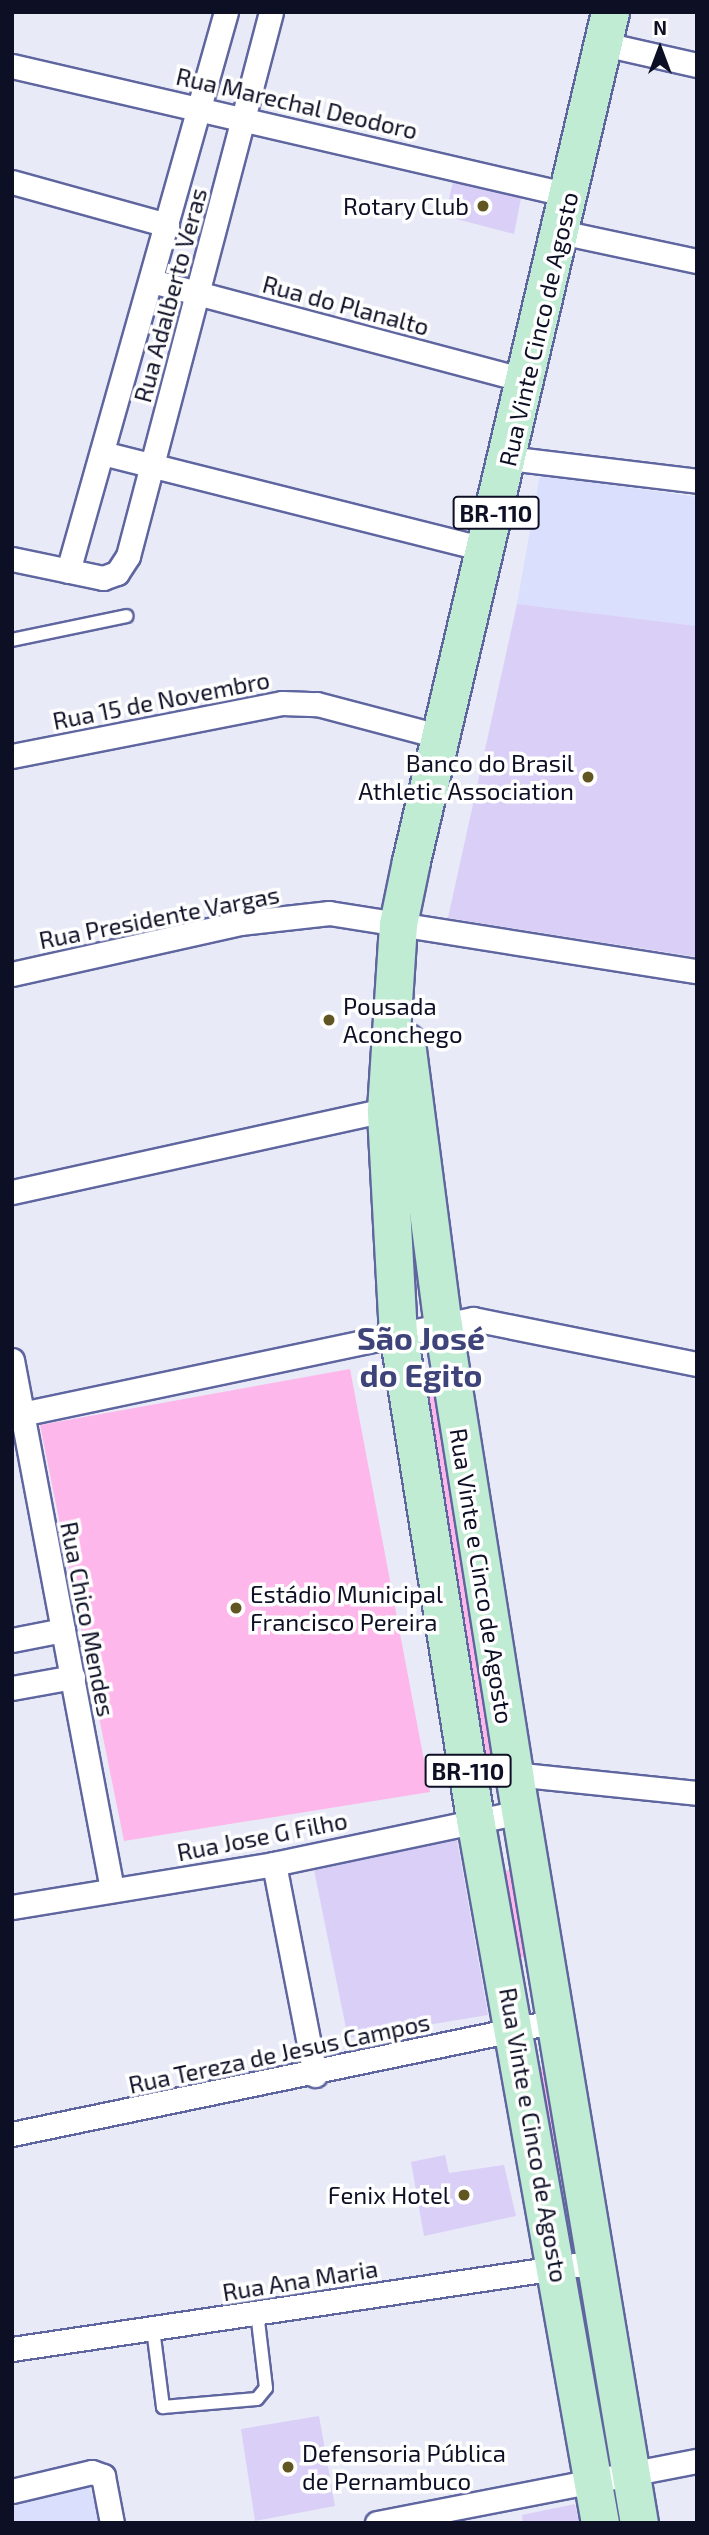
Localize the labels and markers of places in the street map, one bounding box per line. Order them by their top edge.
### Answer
place label: Rotary Club [343,192,469,220]
marker: Rotary Club [475,198,491,214]
place label: Banco do Brasil Athletic Association [358,749,574,805]
marker: Banco do Brasil Athletic Association [580,769,596,785]
place label: Pousada Aconchego [343,992,463,1048]
marker: Pousada Aconchego [321,1012,337,1028]
place label: Estádio Municipal Francisco Pereira [250,1580,443,1636]
marker: Estádio Municipal Francisco Pereira [228,1600,244,1616]
place label: Fenix Hotel [328,2181,450,2209]
marker: Fenix Hotel [456,2187,472,2203]
place label: Defensoria Pública de Pernambuco [302,2439,506,2495]
marker: Defensoria Pública de Pernambuco [280,2459,296,2475]

